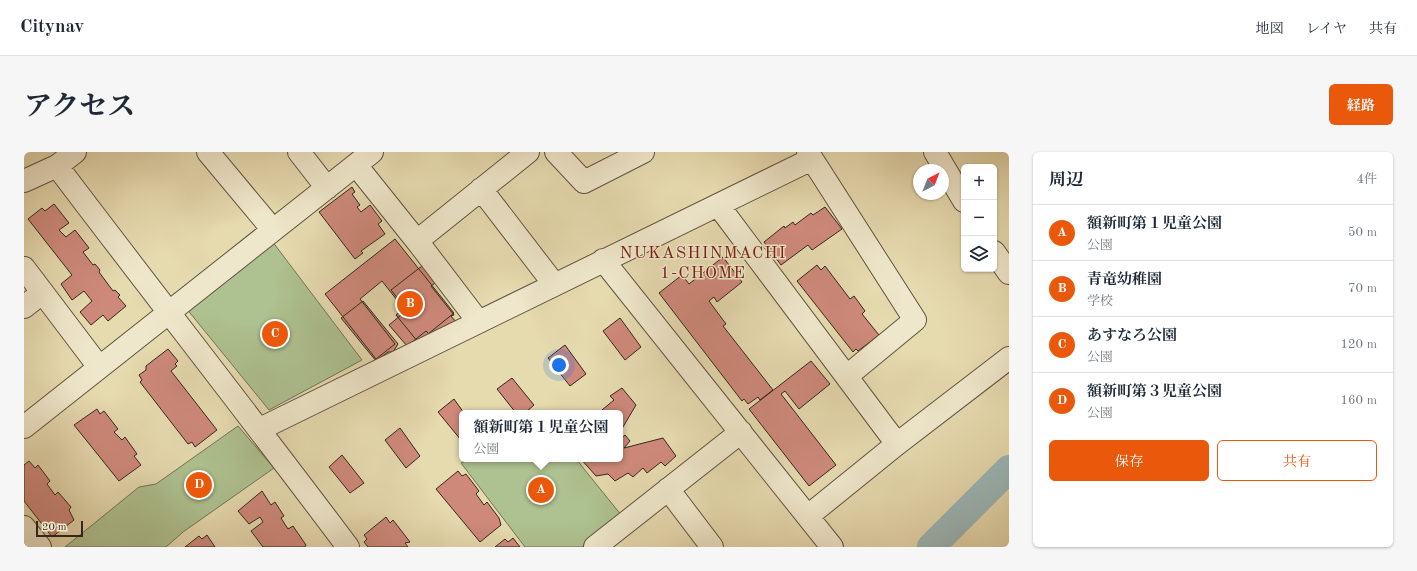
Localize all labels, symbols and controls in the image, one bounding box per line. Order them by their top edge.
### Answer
text: Citynav [20,18,84,37]
text: 地図 [1256,22,1284,36]
text: レイヤ [1306,22,1347,36]
text: 共有 [1369,22,1397,36]
button: 経路 [1329,84,1393,125]
text: アクセス [24,94,135,122]
north arrow [913,164,949,200]
map controls [961,164,997,272]
button: + [961,164,997,200]
text: 周辺 [1049,172,1083,189]
text: 4件 [1356,173,1377,186]
button: − [961,200,997,236]
text: 額新町第１児童公園 [1087,217,1222,232]
text: A [1057,226,1067,239]
text: 50 m [1348,226,1377,239]
button: layers [961,236,997,272]
text: 公園 [1087,239,1113,252]
district label: NUKASHINMACHI 1-CHOME [620,245,786,282]
text: 青竜幼稚園 [1087,273,1162,288]
text: B [1057,282,1067,295]
text: 70 m [1348,282,1377,295]
pin: B [397,289,423,319]
text: 学校 [1087,295,1113,308]
pin: C [262,319,288,349]
text: あすなろ公園 [1087,329,1177,344]
text: C [1058,338,1066,351]
text: 120 m [1340,338,1377,351]
text: 公園 [1087,351,1113,364]
your location [549,355,569,375]
text: 額新町第３児童公園 [1087,385,1222,400]
text: D [1057,394,1067,407]
text: 160 m [1340,394,1377,407]
text: 公園 [1087,407,1113,420]
popup [459,410,623,462]
text: 額新町第１児童公園 [473,421,609,436]
button: 保存 [1049,440,1209,481]
button: 共有 [1217,440,1377,481]
text: 公園 [473,443,500,456]
pin: D [186,470,212,500]
pin: A [528,475,554,505]
scale bar [36,519,83,538]
text: 20 m [42,522,67,533]

